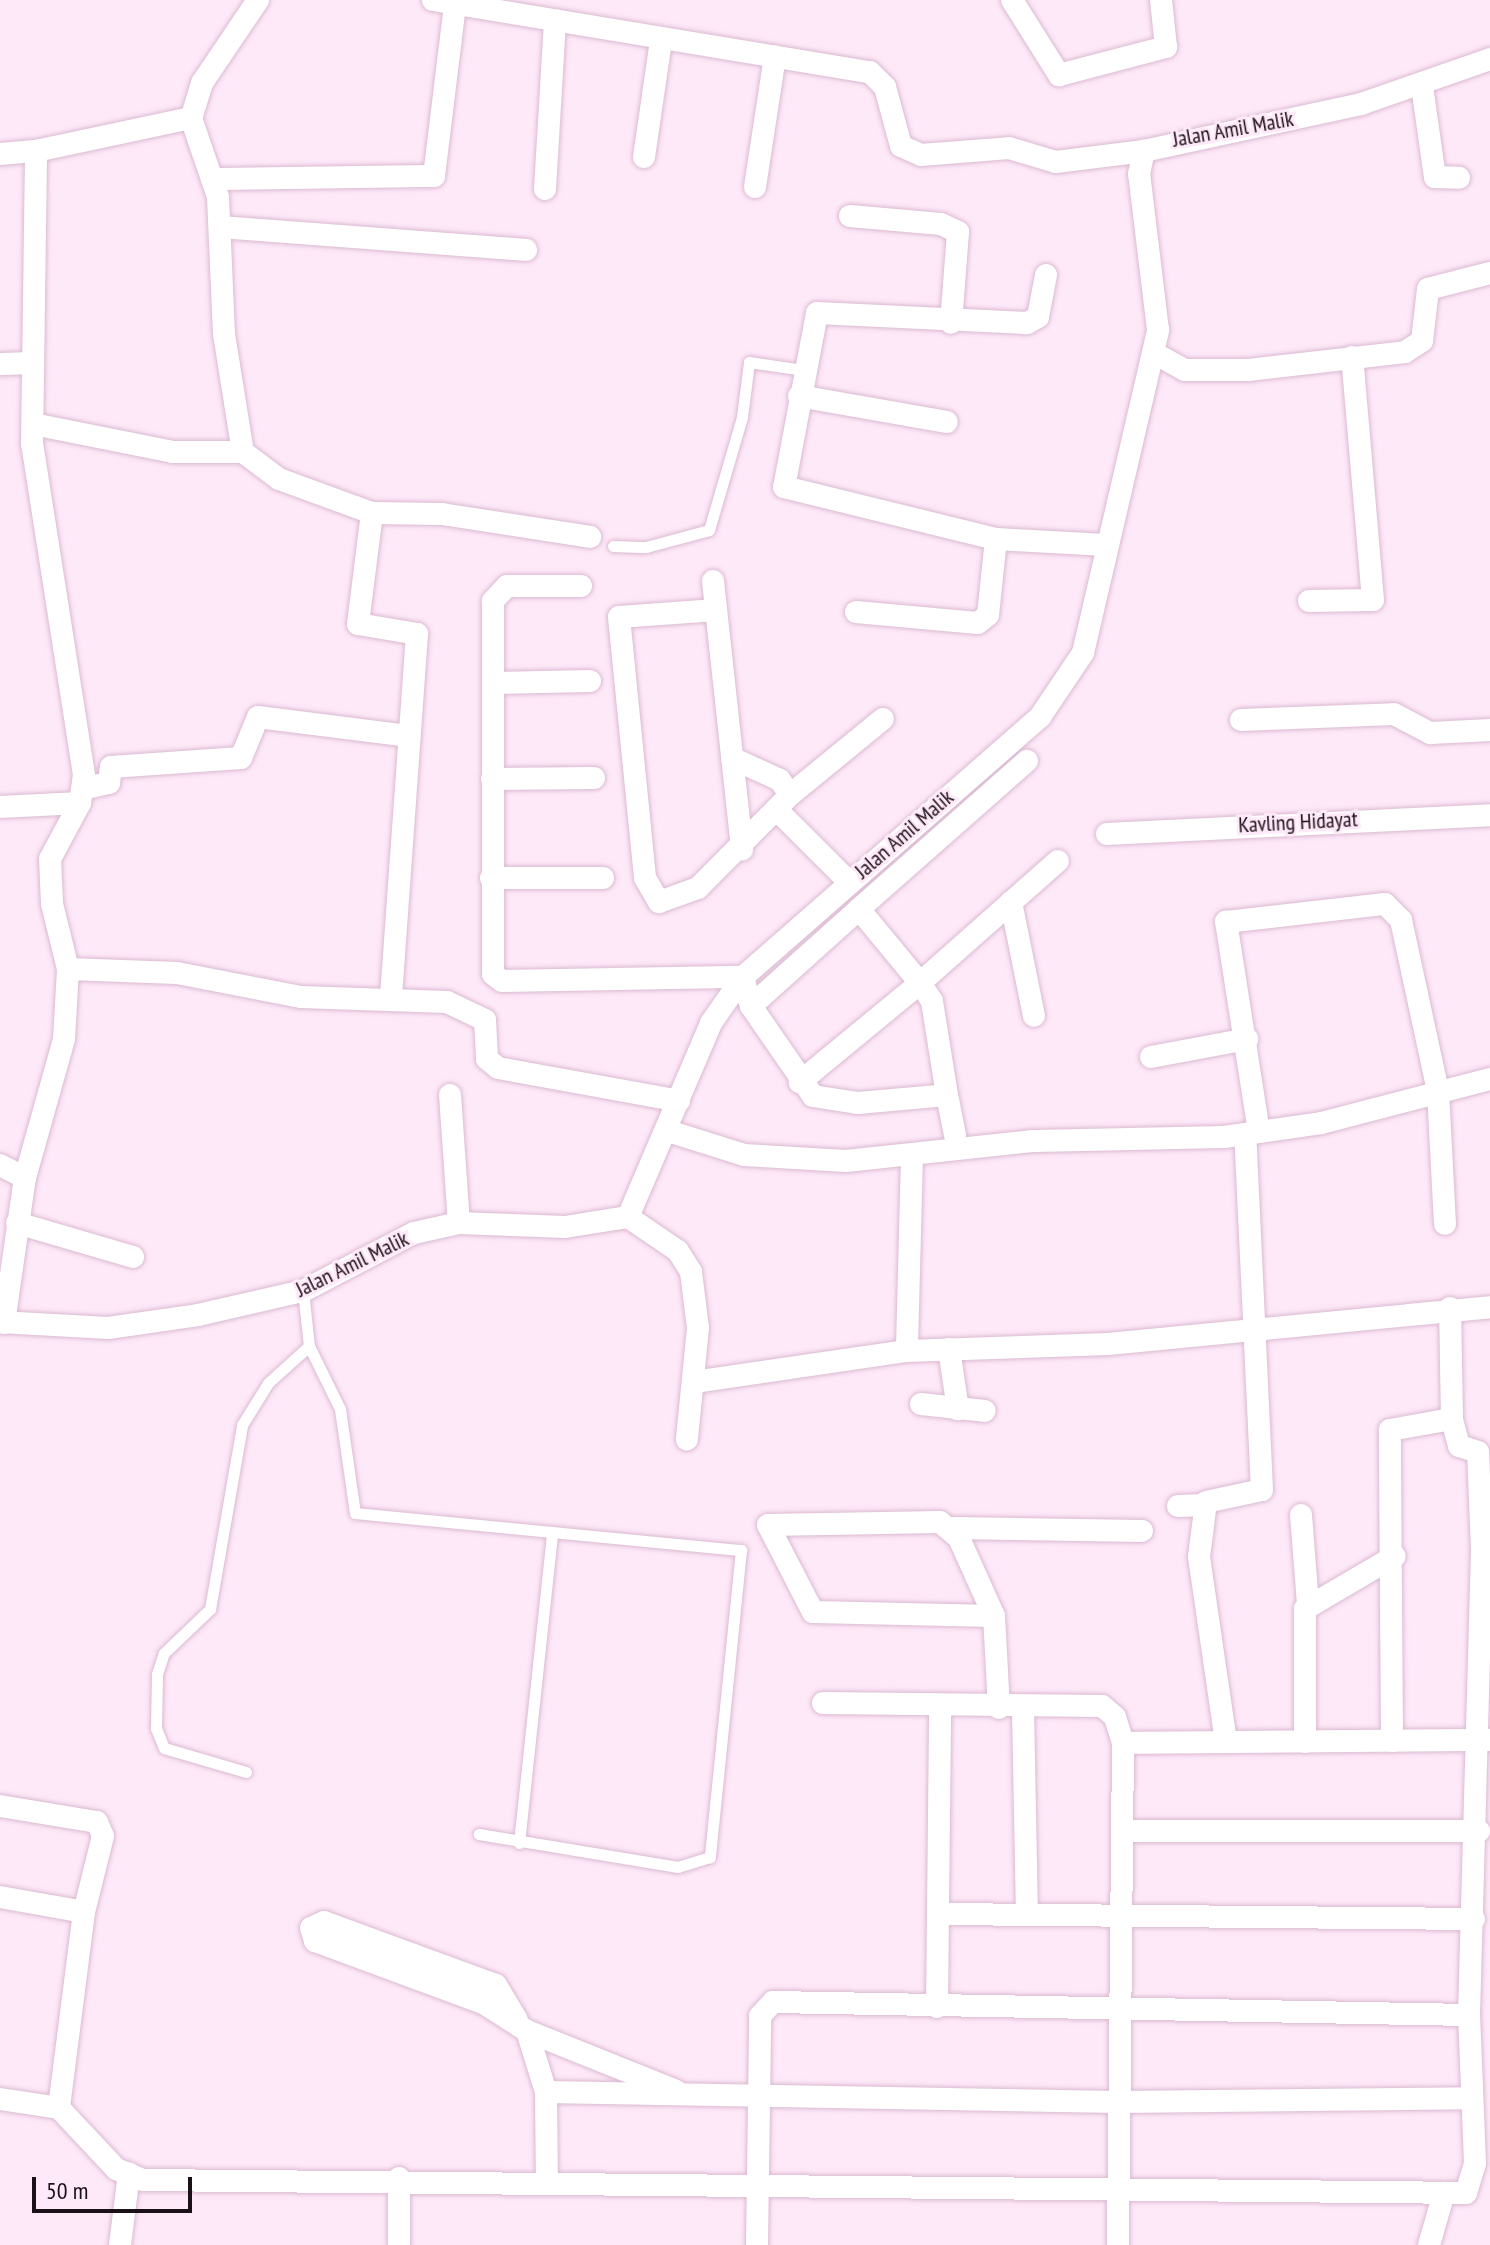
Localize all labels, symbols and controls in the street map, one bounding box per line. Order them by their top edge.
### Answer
street label: Jalan Amil Malik [1170,105,1296,153]
street label: Jalan Amil Malik [849,784,959,884]
street label: Kavling Hidayat [1238,806,1358,838]
street label: Jalan Amil Malik [291,1225,413,1303]
scale bar [36,2161,196,2211]
text: 50 m [46,2175,88,2206]

